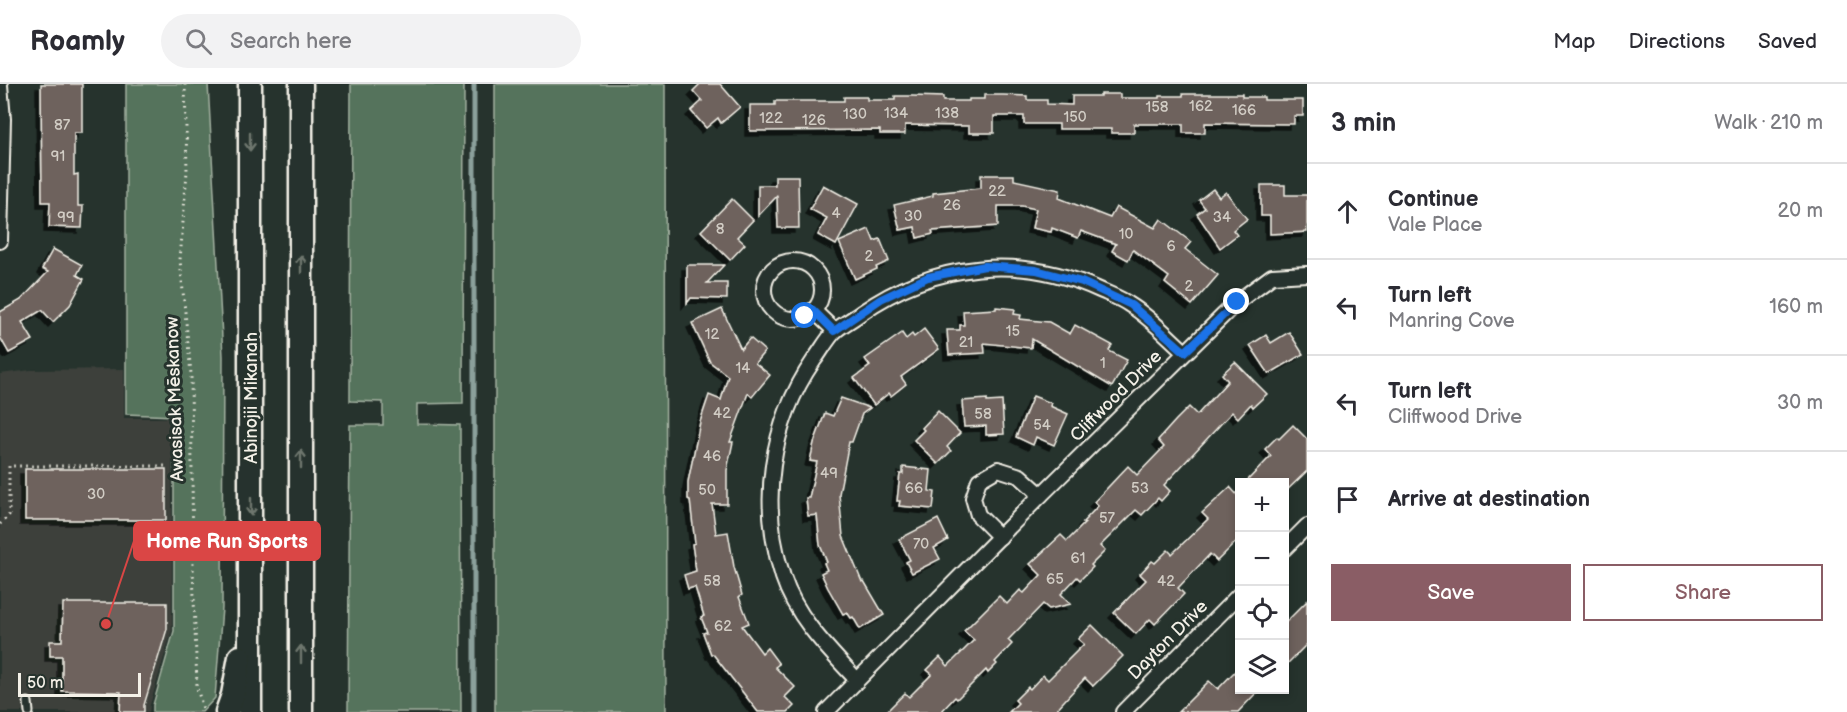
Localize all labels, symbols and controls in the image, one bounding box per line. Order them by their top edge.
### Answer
search box [161,14,581,68]
text: Roamly [30,25,125,58]
icon: search [182,25,215,58]
text: Search here [230,28,352,55]
text: Map [1553,29,1596,54]
text: Directions [1629,29,1725,54]
text: Saved [1758,29,1817,54]
house number: 162 [1189,97,1213,116]
house number: 158 [1145,98,1169,117]
house number: 166 [1232,101,1256,120]
house number: 134 [884,104,908,123]
house number: 138 [935,104,959,123]
house number: 130 [843,105,867,124]
house number: 150 [1063,108,1087,127]
text: 3 min [1331,108,1396,139]
house number: 122 [759,109,783,128]
house number: 126 [802,111,826,130]
text: Walk · 210 m [1714,111,1823,135]
house number: 87 [54,116,71,135]
one-way arrow [244,132,256,152]
house number: 91 [51,147,65,166]
house number: 22 [988,182,1006,201]
text: Continue [1388,186,1478,213]
icon: ahead [1331,195,1364,228]
house number: 26 [943,196,961,215]
text: 20 m [1778,199,1823,223]
house number: 4 [831,204,841,223]
house number: 30 [904,207,922,226]
house number: 99 [57,208,75,227]
house number: 34 [1213,208,1231,227]
text: Vale Place [1388,213,1482,237]
house number: 8 [716,220,725,239]
house number: 10 [1119,225,1133,244]
house number: 6 [1166,237,1176,256]
house number: 2 [865,247,874,266]
one-way arrow [295,254,307,274]
house number: 2 [1185,277,1194,296]
text: Turn left [1388,282,1472,309]
route end [1223,288,1249,314]
icon: left [1331,291,1364,324]
text: 160 m [1769,295,1823,319]
route start [791,302,817,328]
text: Manring Cove [1388,309,1515,333]
street label: Awasisak Mēskanow [162,316,188,482]
house number: 15 [1006,322,1020,341]
house number: 12 [705,325,719,344]
street label: Abinojii Mikanah [241,332,262,464]
house number: 21 [959,333,973,352]
street label: Cliffwood Drive [1066,346,1166,446]
house number: 1 [1100,354,1106,373]
house number: 14 [736,359,750,378]
text: Turn left [1388,378,1472,405]
icon: left [1331,387,1364,420]
text: 30 m [1777,391,1823,415]
house number: 42 [713,404,731,423]
house number: 58 [974,405,992,424]
text: Cliffwood Drive [1388,405,1522,429]
house number: 54 [1033,416,1051,435]
house number: 46 [703,447,721,466]
one-way arrow [295,449,307,469]
house number: 49 [820,464,838,483]
map controls [1235,478,1289,694]
button: + [1235,478,1289,532]
house number: 66 [905,479,923,498]
house number: 53 [1131,479,1149,498]
house number: 50 [698,481,716,500]
icon: arrive [1331,483,1364,516]
house number: 30 [87,485,105,504]
text: Arrive at destination [1388,486,1590,513]
one-way arrow [245,497,257,517]
house number: 57 [1099,509,1116,528]
callout: Home Run Sports [134,522,320,560]
text: Home Run Sports [146,530,308,554]
button: − [1235,532,1289,586]
house number: 70 [913,535,929,554]
house number: 61 [1071,549,1085,568]
button: Save [1331,564,1571,621]
button: Share [1583,564,1823,621]
house number: 65 [1046,570,1064,589]
house number: 58 [703,572,721,591]
house number: 42 [1157,572,1175,591]
button: locate [1235,586,1289,640]
street label: Dayton Drive [1124,596,1212,684]
house number: 62 [714,617,732,636]
button: layers [1235,640,1289,694]
one-way arrow [295,644,307,664]
scale bar [18,670,141,698]
text: 50 m [27,674,63,693]

